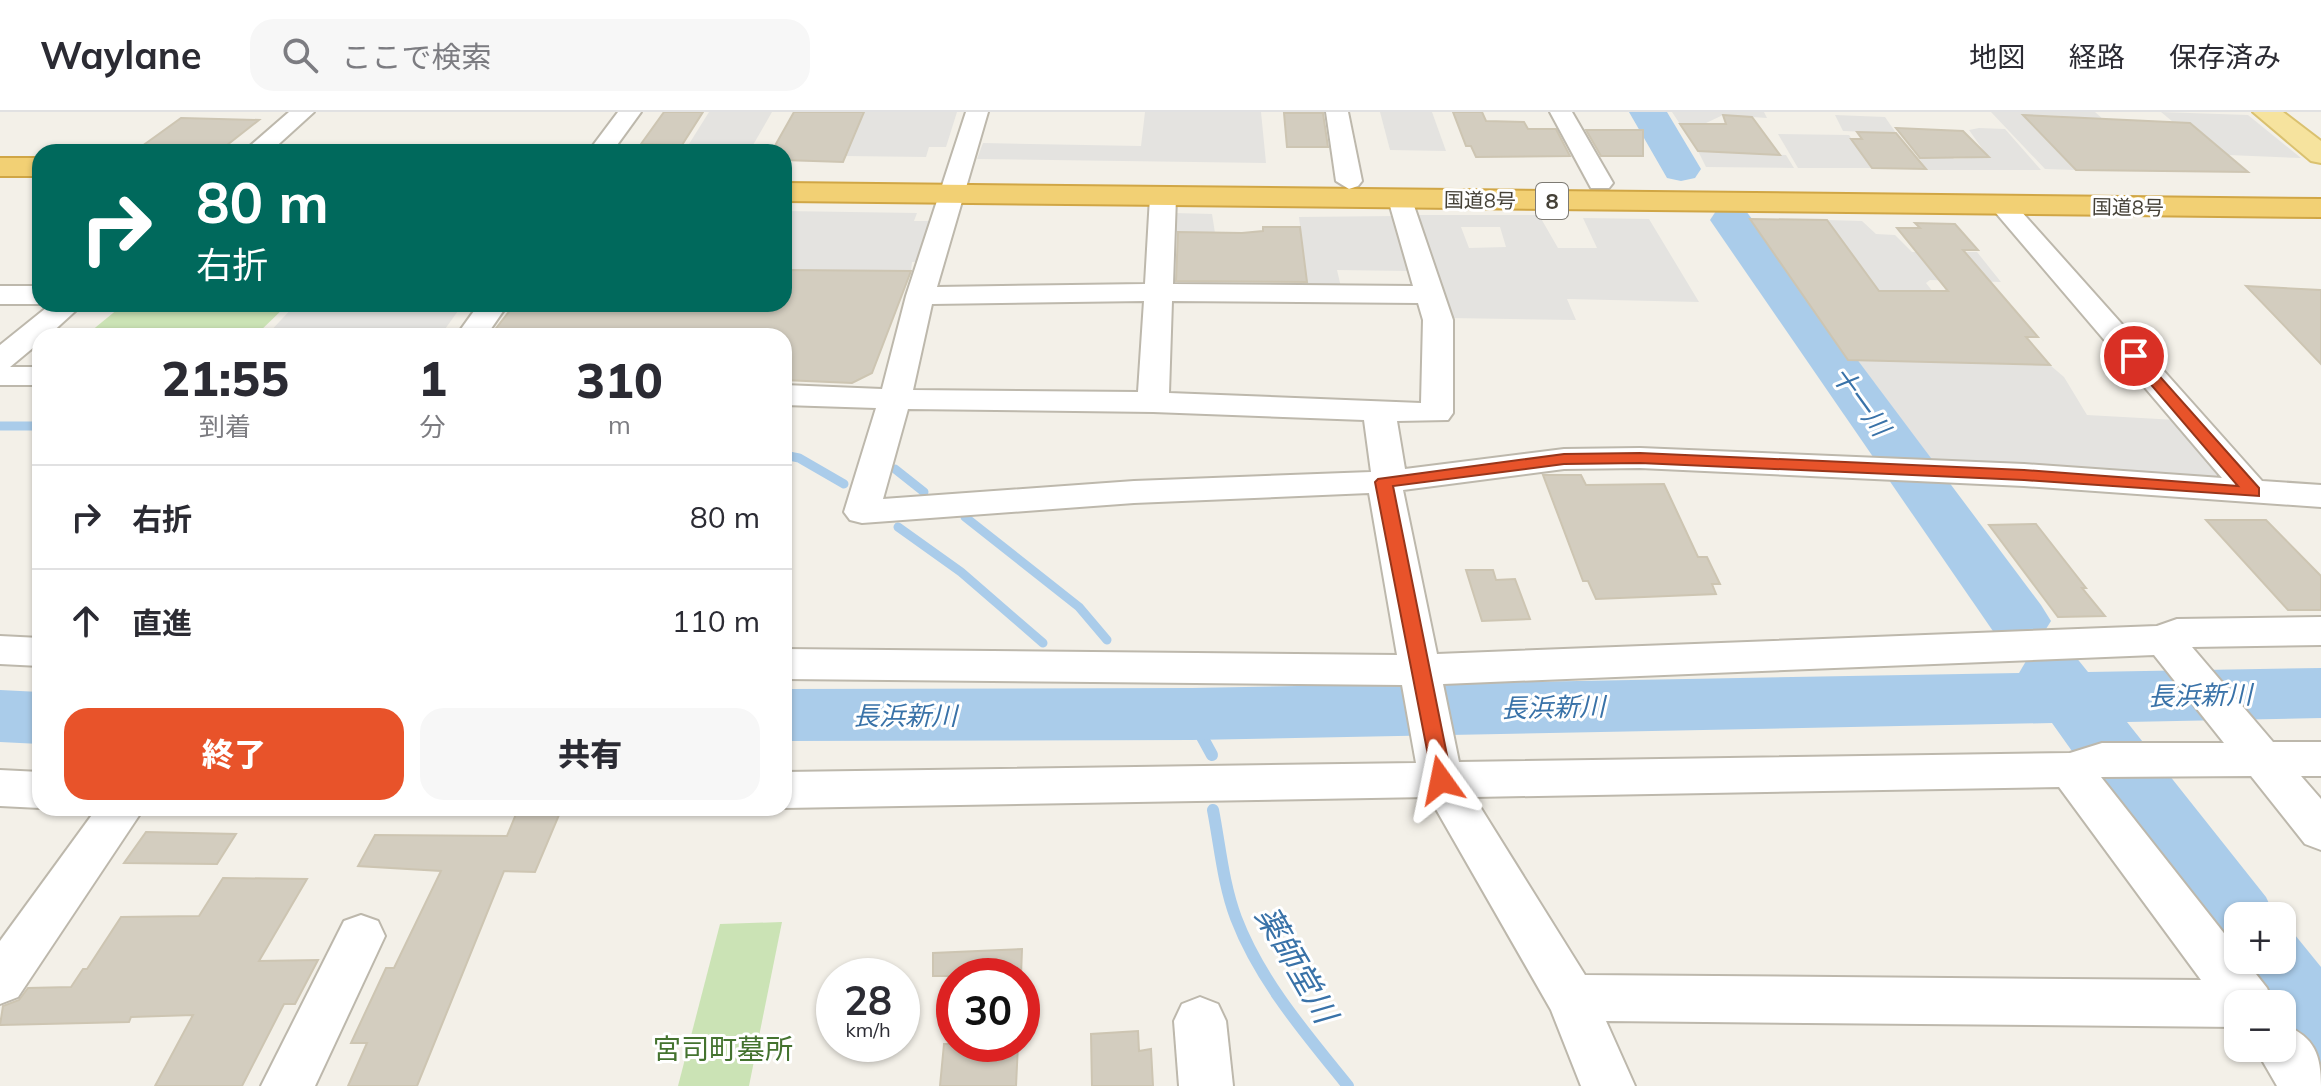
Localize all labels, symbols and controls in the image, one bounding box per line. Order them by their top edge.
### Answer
search box [250,19,810,91]
text: Waylane [40,31,202,79]
icon: search [278,33,322,77]
text: ここで検索 [342,38,492,76]
text: 地図 [1969,39,2025,74]
text: 経路 [2069,39,2125,74]
text: 保存済み [2169,39,2281,74]
text: 80 m [196,167,329,237]
icon: right [64,176,168,280]
road number: 8 [1536,183,1568,219]
street label: 国道8号 [1444,187,1516,213]
street label: 国道8号 [2092,194,2164,220]
text: 右折 [196,242,268,287]
pin [2100,322,2168,390]
icon: arrive [2112,334,2156,378]
text: 21:55 [161,348,289,408]
text: 1 [418,348,447,408]
text: 310 [576,350,663,410]
water label: 十一川 [1825,360,1899,445]
text: m [608,408,631,441]
text: 到着 [199,410,251,443]
text: 分 [420,410,446,443]
icon: right [64,495,108,539]
text: 80 m [690,498,760,536]
text: 右折 [132,500,192,538]
icon: ahead [64,599,108,643]
text: 110 m [672,602,760,640]
text: 直進 [132,604,192,642]
water label: 長浜新川 [2148,678,2255,712]
water label: 長浜新川 [1501,690,1608,724]
water label: 長浜新川 [853,699,960,732]
button: 終了 [64,708,404,800]
button: 共有 [420,708,760,800]
position arrow [1399,738,1483,822]
water label: 薬師堂川 [1248,899,1348,1032]
map controls [2224,902,2296,1062]
button: + [2224,902,2296,974]
speed limit sign: 30 [936,958,1040,1062]
text: 28 [844,975,892,1025]
button: − [2224,990,2296,1062]
text: km/h [845,1017,891,1042]
park label: 宮司町墓所 [653,1031,793,1066]

